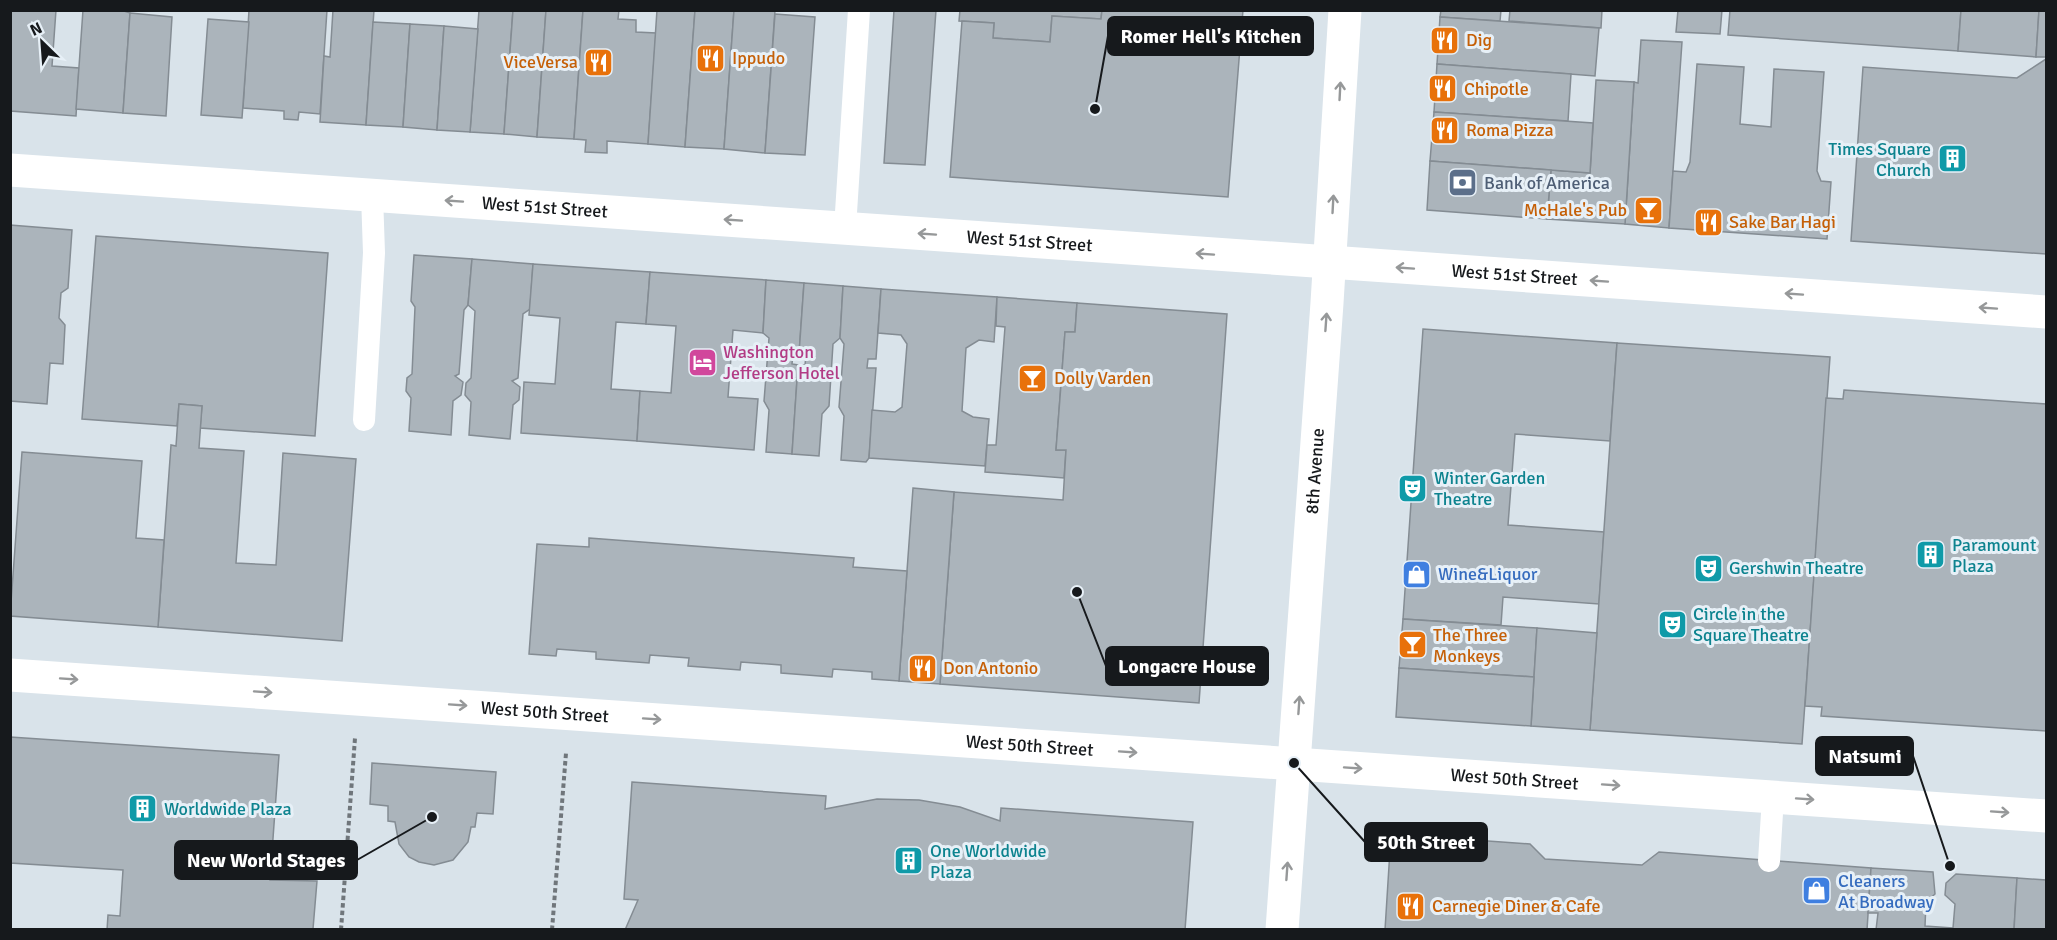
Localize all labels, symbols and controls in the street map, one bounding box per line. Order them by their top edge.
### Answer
north arrow [12,12,72,72]
callout: Romer Hell's Kitchen [1108,17,1313,55]
text: N [27,18,45,41]
text: Romer Hell's Kitchen [1121,24,1302,49]
restaurant icon: Dig [1429,24,1461,56]
place label: Dig [1466,29,1492,51]
restaurant icon: Ippudo [695,42,727,74]
restaurant icon: ViceVersa [583,46,615,78]
place label: Ippudo [732,47,785,69]
place label: ViceVersa [503,51,578,73]
restaurant icon: Chipotle [1427,73,1459,105]
place label: Chipotle [1464,78,1529,100]
one-way arrow [1335,81,1346,101]
restaurant icon: Roma Pizza [1429,114,1461,146]
place label: Roma Pizza [1466,119,1554,141]
place label: Times Square Church [1828,138,1931,181]
building icon: Times Square Church [1936,143,1968,175]
bank icon: Bank of America [1447,167,1479,199]
place label: Bank of America [1484,172,1610,194]
street label: West 51st Street [481,192,609,223]
one-way arrow [1328,194,1339,214]
bar icon: McHale's Pub [1632,194,1664,226]
one-way arrow [445,195,465,206]
place label: McHale's Pub [1524,199,1627,221]
restaurant icon: Sake Bar Hagi [1692,206,1724,238]
place label: Sake Bar Hagi [1729,211,1836,233]
one-way arrow [723,215,743,226]
street label: West 51st Street [966,226,1093,256]
one-way arrow [918,228,938,239]
one-way arrow [1196,248,1216,259]
street label: West 51st Street [1451,260,1578,290]
one-way arrow [1395,262,1415,273]
one-way arrow [1590,275,1610,286]
one-way arrow [1784,289,1804,300]
one-way arrow [1979,302,1999,313]
one-way arrow [1320,313,1331,333]
place label: Washington Jefferson Hotel [723,341,840,384]
hotel icon: Washington Jefferson Hotel [686,346,718,378]
bar icon: Dolly Varden [1017,362,1049,394]
place label: Dolly Varden [1054,367,1151,389]
street label: 8th Avenue [1301,427,1329,515]
place label: Winter Garden Theatre [1434,467,1545,510]
theatre icon: Winter Garden Theatre [1397,472,1429,504]
place label: Paramount Plaza [1952,534,2036,577]
building icon: Paramount Plaza [1915,539,1947,571]
theatre icon: Gershwin Theatre [1692,552,1724,584]
place label: Gershwin Theatre [1729,557,1864,579]
shop icon: Wine&Liquor [1401,558,1433,590]
place label: Wine&Liquor [1438,563,1538,585]
place label: Circle in the Square Theatre [1693,603,1809,646]
theatre icon: Circle in the Square Theatre [1656,608,1688,640]
place label: The Three Monkeys [1433,624,1508,667]
bar icon: The Three Monkeys [1396,629,1428,661]
callout: Longacre House [1106,647,1268,685]
restaurant icon: Don Antonio [906,652,938,684]
text: Longacre House [1118,654,1256,679]
place label: Don Antonio [943,657,1038,679]
one-way arrow [58,673,78,684]
one-way arrow [253,687,273,698]
one-way arrow [1294,696,1305,716]
street label: West 50th Street [480,697,609,727]
one-way arrow [447,700,467,711]
one-way arrow [642,714,662,725]
street label: West 50th Street [965,730,1094,761]
callout: Natsumi [1816,737,1913,775]
text: Natsumi [1828,744,1902,769]
one-way arrow [1118,747,1138,758]
one-way arrow [1343,763,1363,774]
street label: West 50th Street [1450,764,1579,795]
one-way arrow [1600,780,1620,791]
building icon: Worldwide Plaza [127,793,159,825]
one-way arrow [1795,794,1815,805]
place label: Worldwide Plaza [164,798,292,820]
one-way arrow [1989,807,2009,818]
callout: 50th Street [1365,823,1487,861]
text: 50th Street [1377,830,1475,855]
place label: One Worldwide Plaza [930,840,1047,883]
callout: New World Stages [175,841,357,879]
building icon: One Worldwide Plaza [893,845,925,877]
text: New World Stages [187,848,345,873]
one-way arrow [1281,862,1292,882]
place label: Cleaners At Broadway [1838,870,1935,913]
shop icon: Cleaners At Broadway [1801,875,1833,907]
restaurant icon: Carnegie Diner & Cafe [1395,890,1427,922]
place label: Carnegie Diner & Cafe [1432,895,1600,917]

